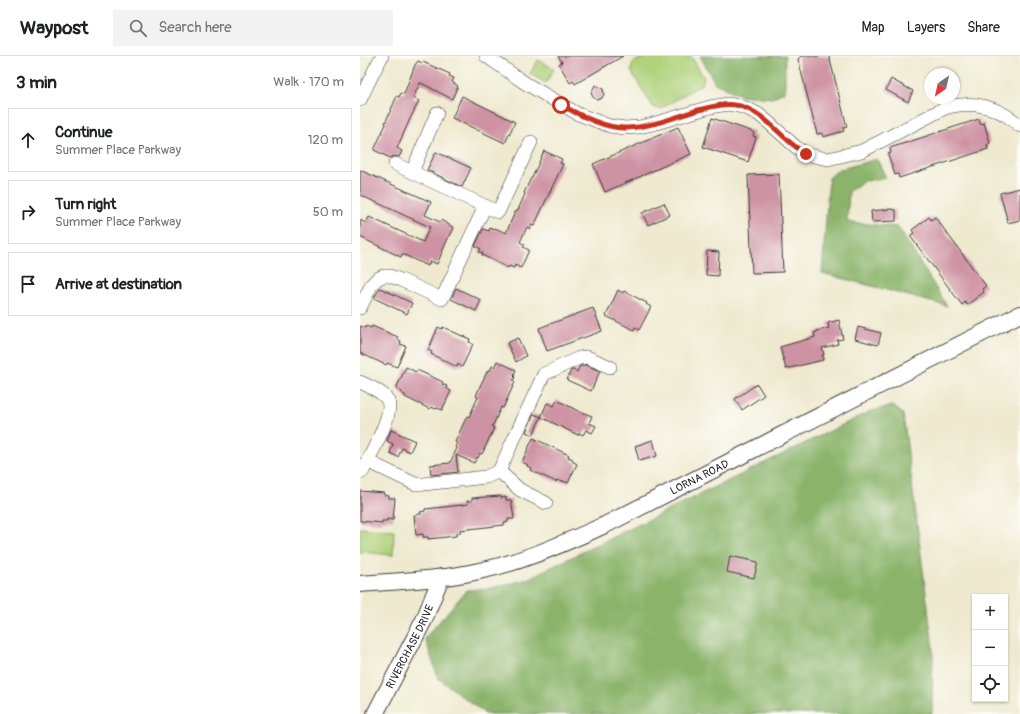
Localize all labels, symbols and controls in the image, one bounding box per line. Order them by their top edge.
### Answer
search box [113,10,393,46]
text: Waypost [20,16,89,40]
icon: search [127,17,149,39]
text: Search here [159,18,232,37]
text: Map [862,19,885,36]
text: Layers [907,19,945,36]
text: Share [967,19,1000,36]
north arrow [924,68,960,104]
text: 3 min [16,72,57,93]
text: Walk · 170 m [273,74,344,90]
route start [552,96,570,114]
text: Continue [55,123,113,142]
icon: ahead [17,129,39,151]
text: 120 m [307,132,343,148]
text: Summer Place Parkway [55,142,181,158]
route end [797,145,815,163]
text: Turn right [55,195,116,214]
icon: right [17,201,39,223]
text: 50 m [313,204,343,220]
text: Summer Place Parkway [55,214,181,230]
icon: arrive [17,273,39,295]
text: Arrive at destination [55,275,182,294]
street label: LORNA ROAD [668,457,731,497]
map controls [972,594,1008,702]
button: + [972,594,1008,630]
street label: RIVERCHASE DRIVE [383,602,436,691]
button: − [972,630,1008,666]
button: locate [972,666,1008,702]

